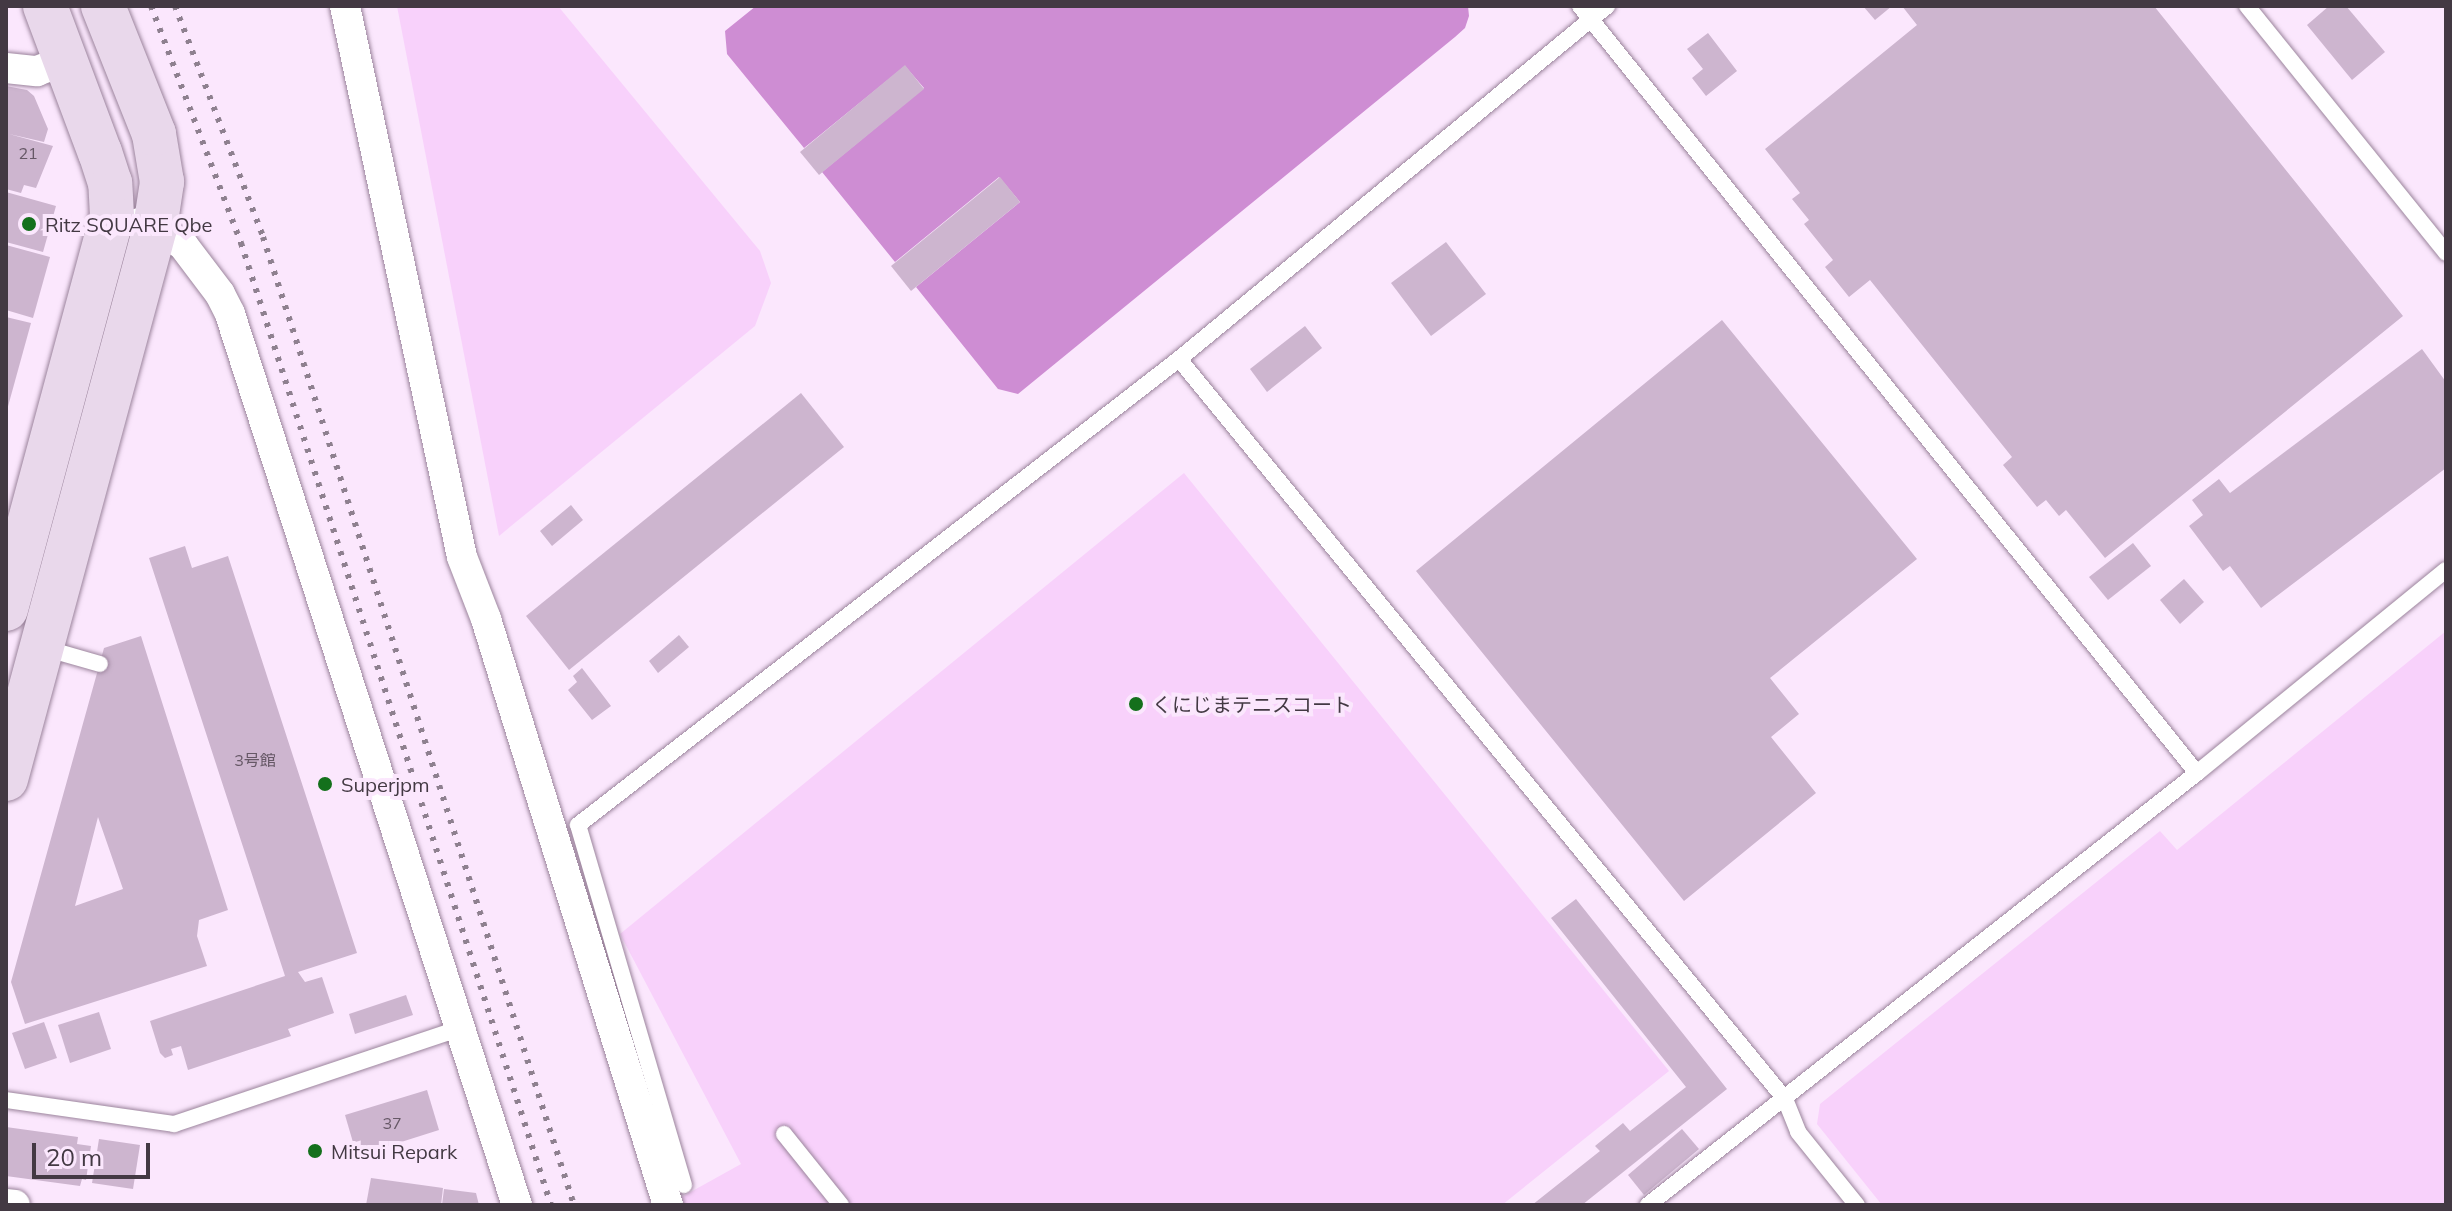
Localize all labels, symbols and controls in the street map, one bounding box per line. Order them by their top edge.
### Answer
house number: 21 [18,143,38,163]
place label: Ritz SQUARE Qbe [45,212,212,236]
marker: Ritz SQUARE Qbe [20,215,38,233]
place label: くにじまテニスコート [1152,692,1352,716]
marker: くにじまテニスコート [1127,695,1145,713]
house number: 3号館 [234,750,276,770]
place label: Superjpm [341,772,429,796]
marker: Superjpm [316,775,334,793]
house number: 37 [382,1113,402,1133]
scale bar [36,1127,154,1177]
place label: Mitsui Repark [331,1139,457,1163]
text: 20 m [46,1142,102,1172]
marker: Mitsui Repark [306,1142,324,1160]

